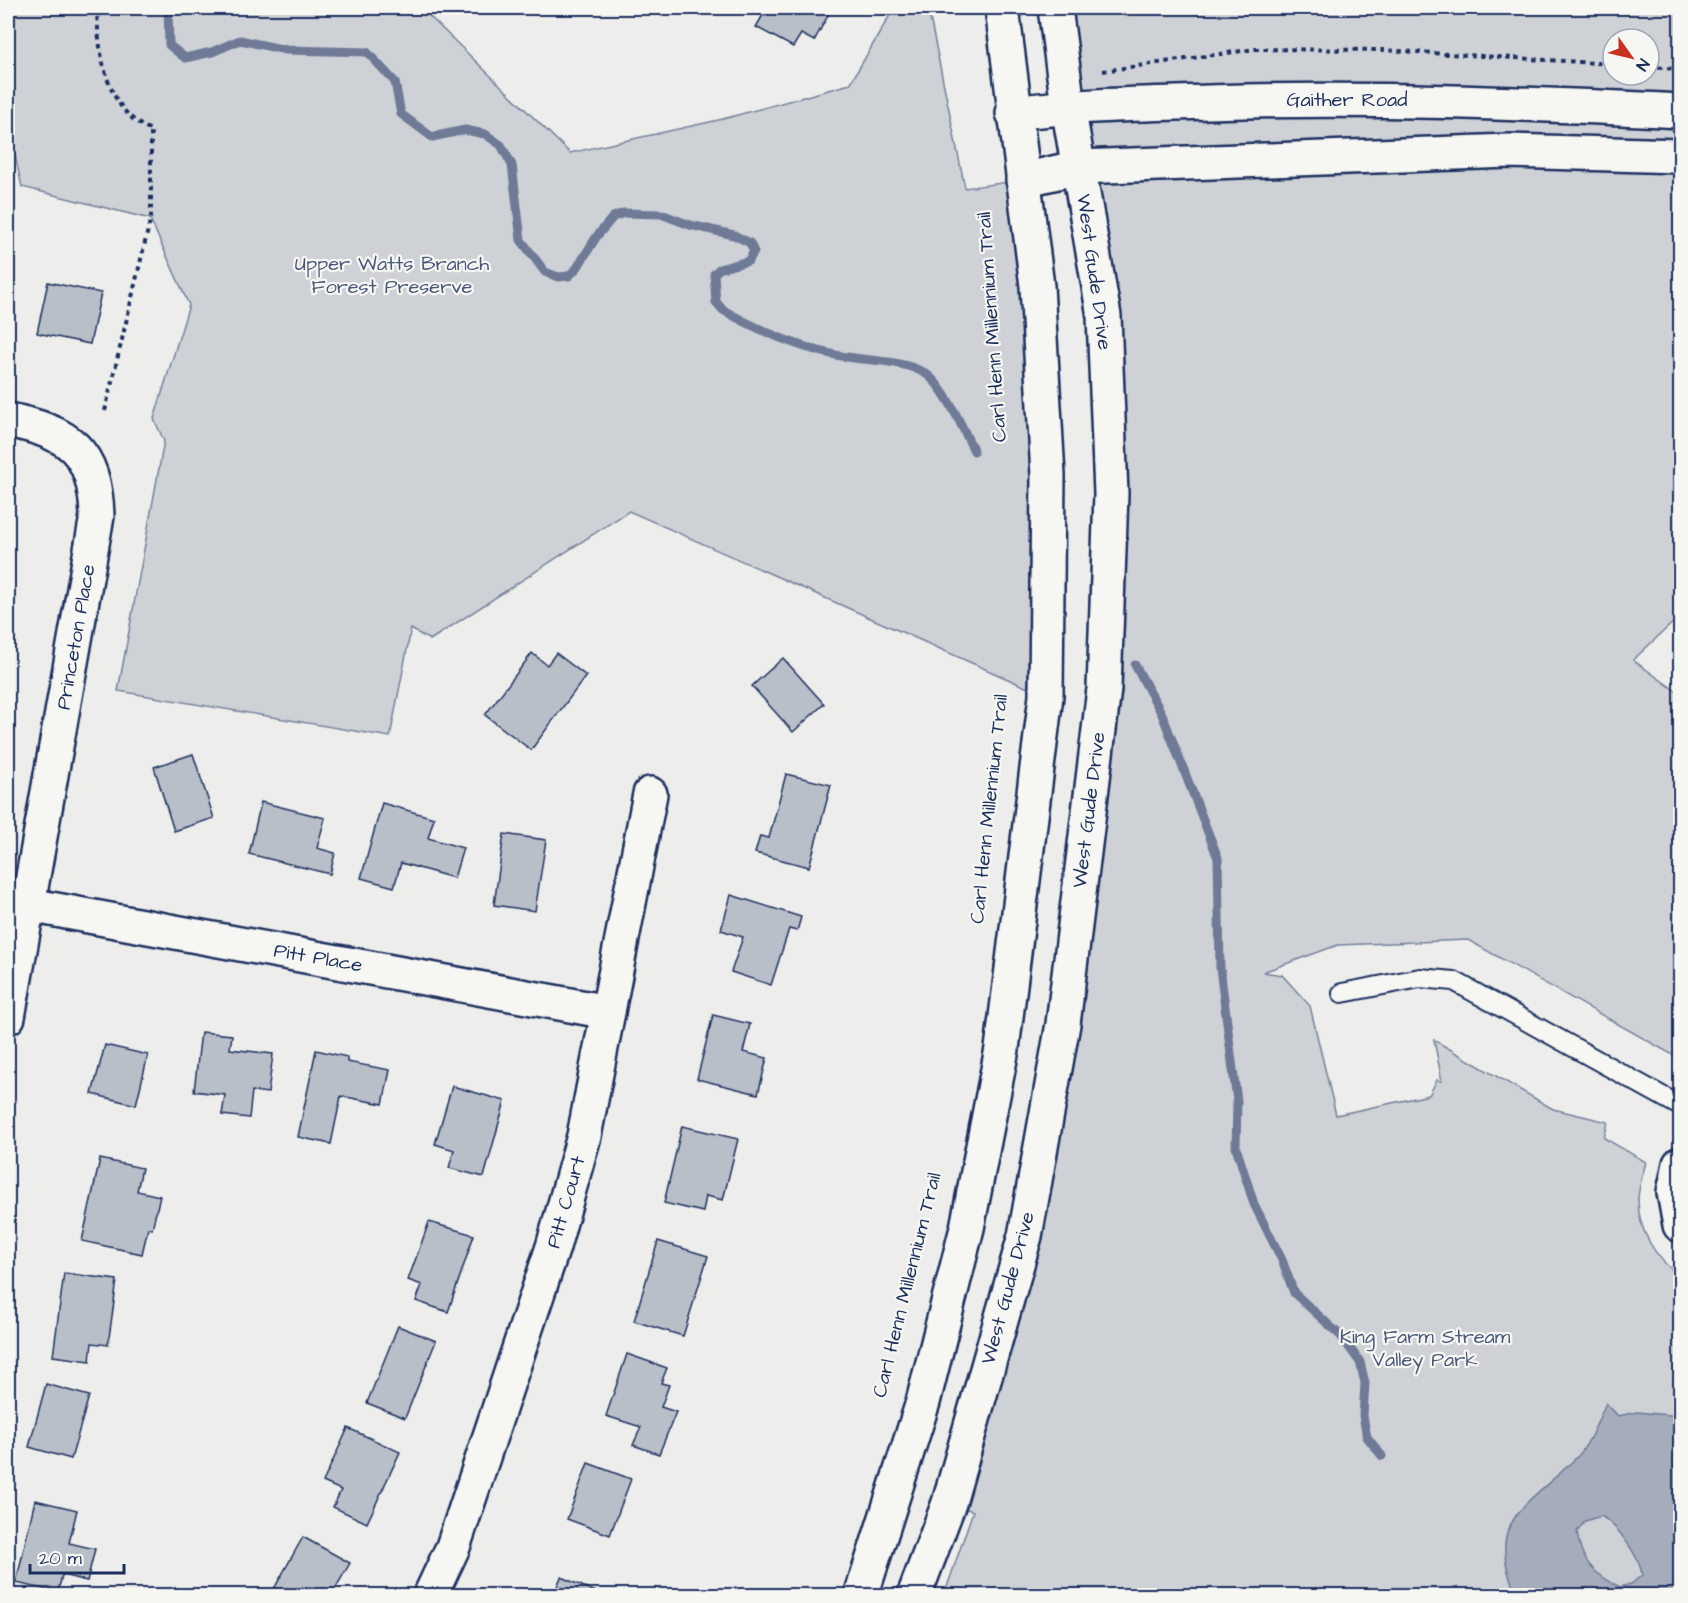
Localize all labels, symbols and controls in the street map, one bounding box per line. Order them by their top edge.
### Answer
north arrow [1601,27,1661,87]
text: N [1631,55,1655,75]
street label: Gaither Road [1287,86,1407,114]
street label: West Gude Drive [1069,192,1119,352]
street label: Carl Henn Millennium Trail [970,211,1014,443]
park label: Upper Watts Branch Forest Preserve [295,250,489,301]
street label: Princeton Place [49,562,103,712]
street label: Carl Henn Millennium Trail [963,693,1015,925]
street label: West Gude Drive [1066,730,1112,890]
street label: Pitt Place [271,936,365,980]
street label: Pitt Court [539,1153,593,1251]
street label: Carl Henn Millennium Trail [866,1170,948,1400]
street label: West Gude Drive [974,1208,1042,1367]
park label: King Farm Stream Valley Park [1340,1323,1511,1375]
scale bar [30,1537,124,1575]
text: 20 m [39,1546,82,1571]

